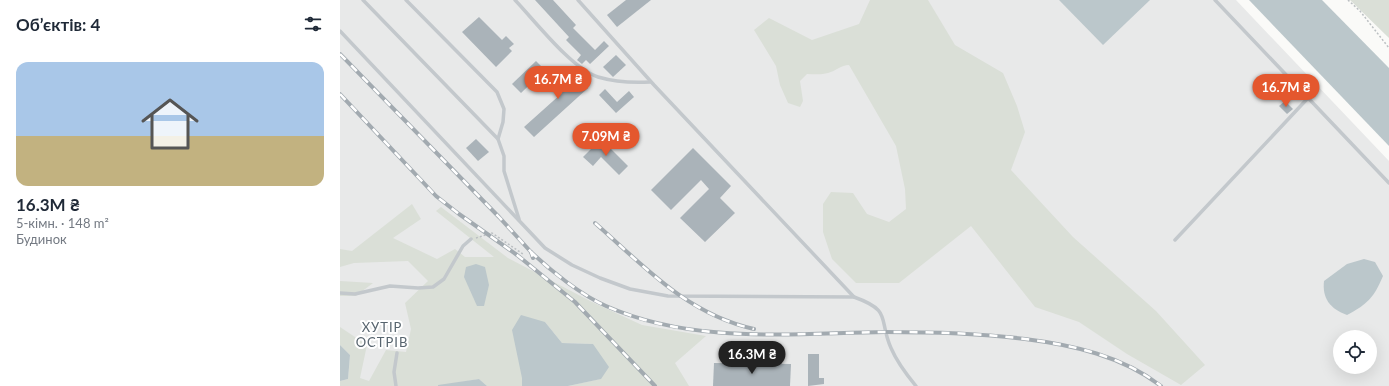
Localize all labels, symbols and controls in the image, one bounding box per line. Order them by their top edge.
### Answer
icon: filters [302,13,324,35]
text: Об’єктів: 4 [16,14,100,35]
pin: 16.7M ₴ [521,66,595,100]
text: 16.7M ₴ [533,71,583,87]
pin: 16.7M ₴ [1249,74,1323,108]
text: 16.7M ₴ [1261,79,1311,95]
icon: home [134,88,206,160]
pin: 7.09M ₴ [569,123,643,157]
text: 7.09M ₴ [581,128,631,144]
text: 16.3M ₴ [16,194,80,215]
text: 5-кімн. · 148 m² [16,215,109,231]
text: Будинок [16,231,67,247]
district label: ХУТІР ОСТРІВ [356,319,408,350]
map controls [1333,330,1377,374]
button: locate [1333,330,1377,374]
pin: 16.3M ₴ [715,341,789,375]
text: 16.3M ₴ [727,346,777,362]

